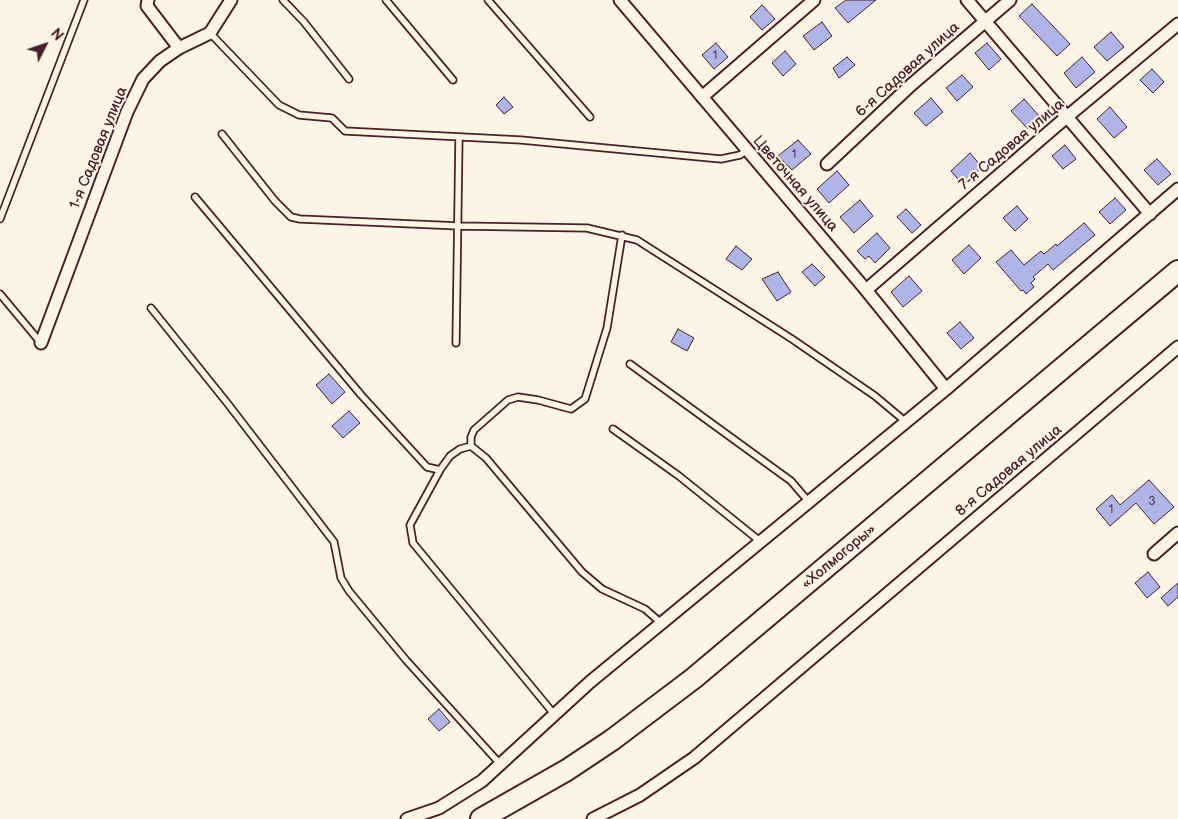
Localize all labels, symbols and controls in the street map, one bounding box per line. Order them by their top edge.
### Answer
street label: 6-я Садовая улица [852,19,964,121]
north arrow [20,20,70,70]
text: N [47,25,67,44]
house number: 1 [713,49,717,63]
street label: 1-я Садовая улица [66,84,132,212]
street label: 7-я Садовая улица [956,96,1068,194]
street label: Цветочная улица [748,132,842,236]
house number: 1 [792,148,796,162]
street label: 8-я Садовая улица [952,421,1066,521]
house number: 3 [1148,495,1156,509]
house number: 1 [1109,503,1113,517]
street label: «Холмогоры» [798,521,880,593]

